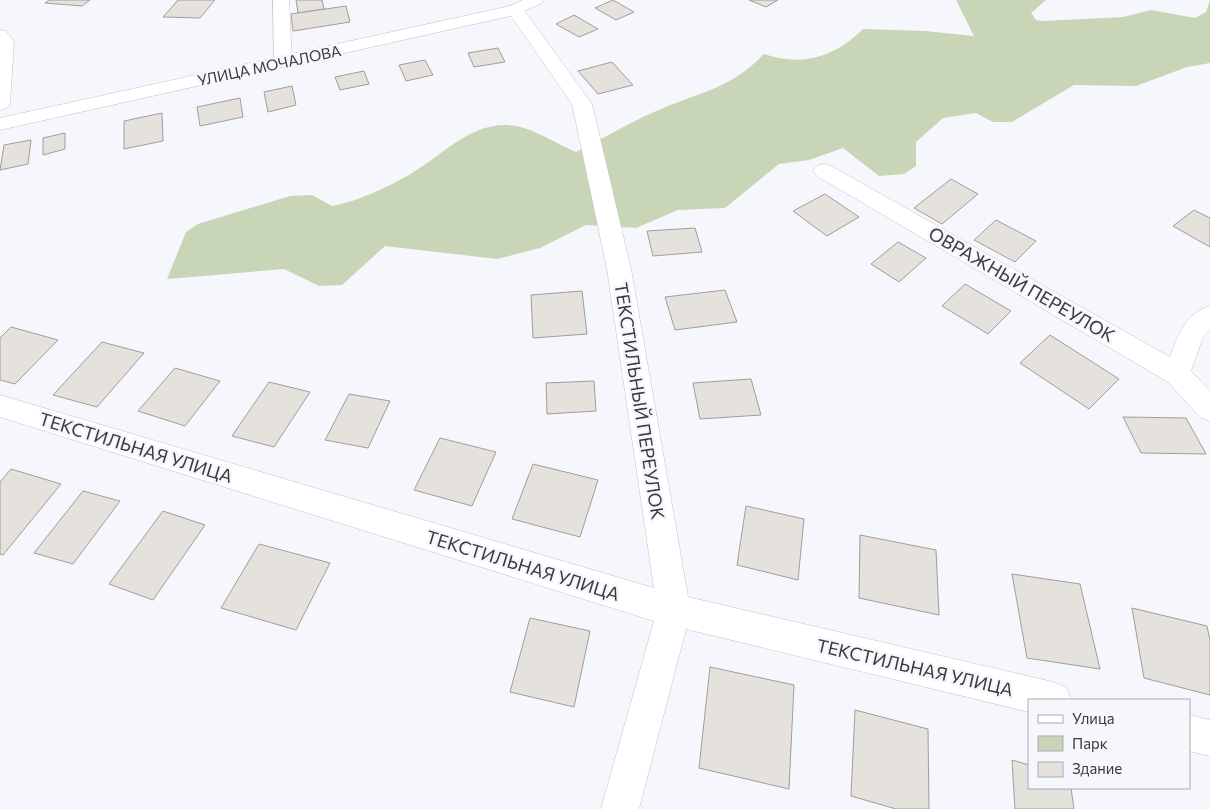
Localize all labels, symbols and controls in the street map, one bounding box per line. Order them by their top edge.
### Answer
street label: УЛИЦА МОЧАЛОВА [196,41,342,89]
street label: ОВРАЖНЫЙ ПЕРЕУЛОК [925,222,1119,346]
street label: ТЕКСТИЛЬНЫЙ ПЕРЕУЛОК [610,281,670,521]
street label: ТЕКСТИЛЬНАЯ УЛИЦА [37,407,235,487]
street label: ТЕКСТИЛЬНАЯ УЛИЦА [424,525,622,605]
street label: ТЕКСТИЛЬНАЯ УЛИЦА [815,634,1015,700]
legend [1028,699,1190,789]
text: Улица [1072,709,1114,727]
text: Парк [1072,734,1108,752]
text: Здание [1072,759,1122,777]

